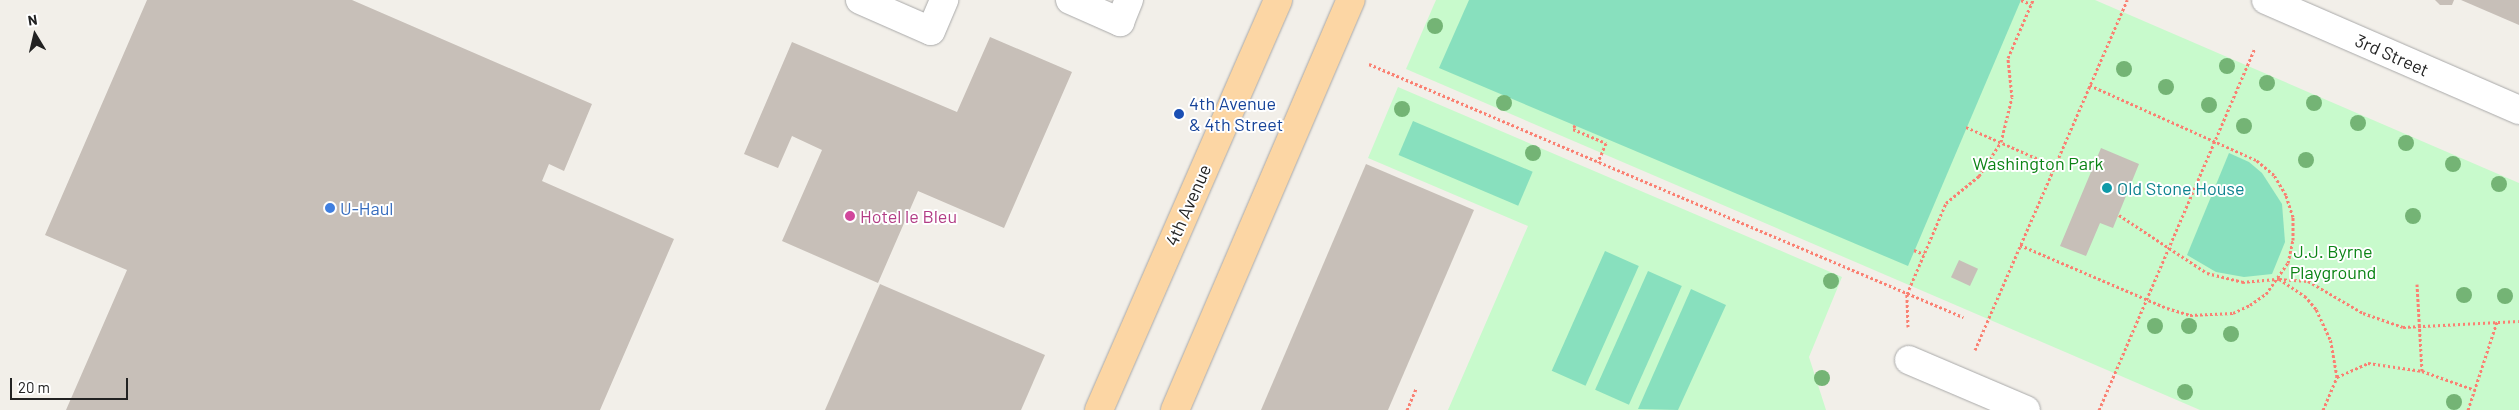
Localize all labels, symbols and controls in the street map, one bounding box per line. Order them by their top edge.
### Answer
north arrow [10,10,60,60]
text: N [27,11,39,29]
street label: 3rd Street [2352,29,2432,81]
place label: 4th Avenue & 4th Street [1189,93,1283,136]
marker: 4th Avenue & 4th Street [1173,108,1185,120]
park label: Washington Park [1972,152,2104,174]
street label: 4th Avenue [1160,161,1216,249]
place label: Old Stone House [2117,177,2245,199]
marker: Old Stone House [2101,182,2113,194]
place label: U-Haul [340,197,394,219]
marker: U-Haul [324,202,336,214]
place label: Hotel le Bleu [860,205,957,227]
marker: Hotel le Bleu [844,210,856,222]
park label: J.J. Byrne Playground [2290,241,2376,284]
scale bar [12,368,130,400]
text: 20 m [18,378,50,396]

